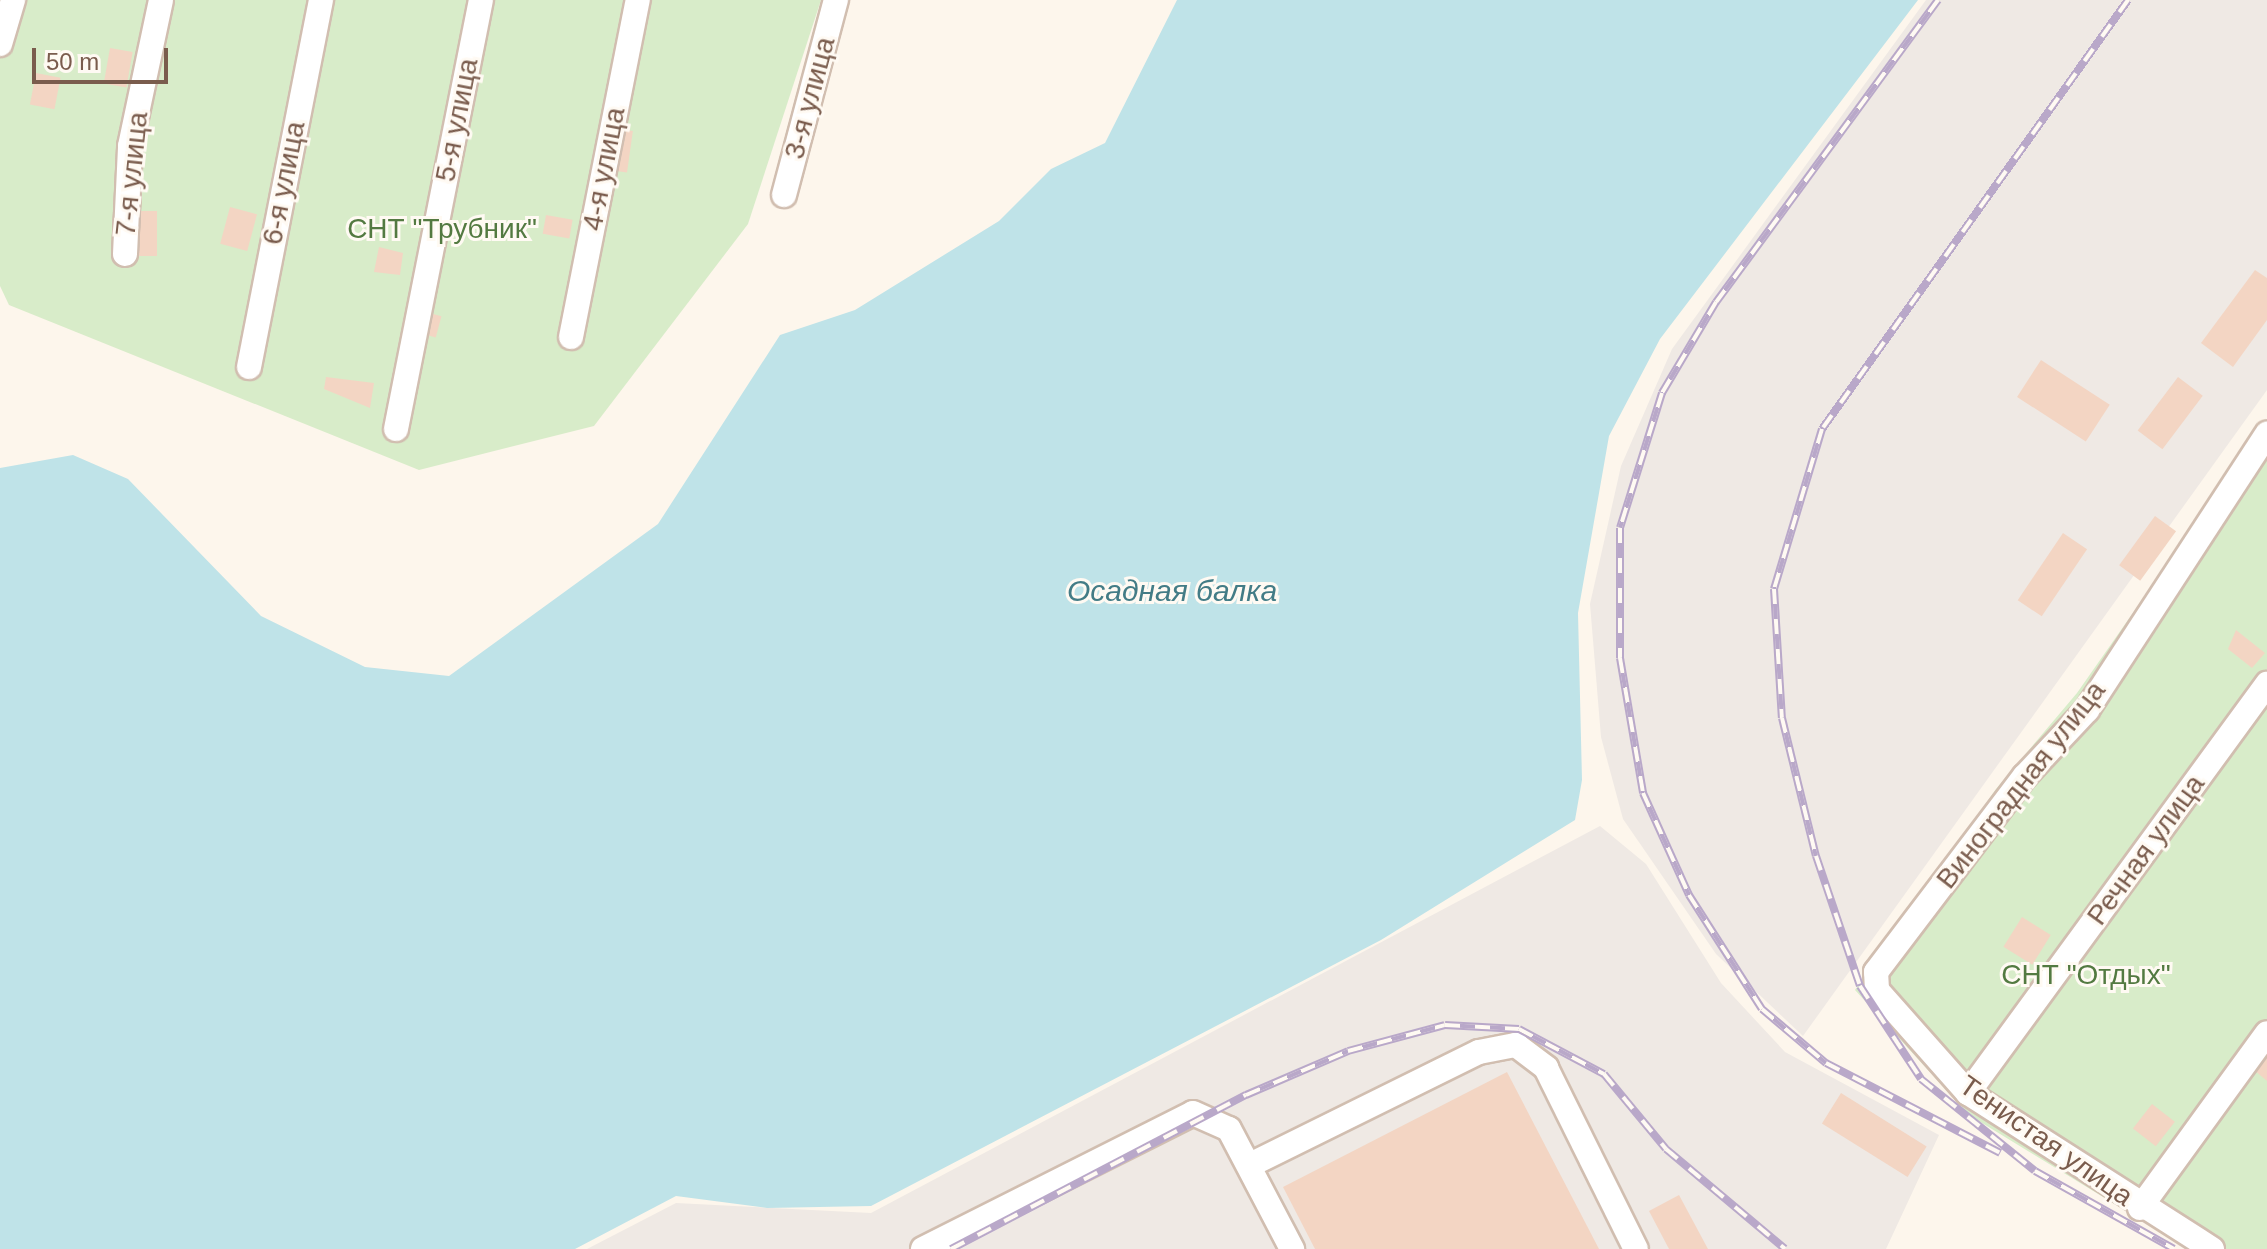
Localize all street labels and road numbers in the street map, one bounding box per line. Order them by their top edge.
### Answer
street label: 3-я улица [778,33,842,163]
street label: 5-я улица [429,56,485,184]
street label: 4-я улица [576,105,632,233]
street label: 7-я улица [109,110,155,238]
street label: 6-я улица [256,119,312,247]
street label: Виноградная улица [1930,675,2112,895]
street label: Речная улица [2080,768,2212,932]
street label: Тенистая улица [1953,1069,2139,1213]

